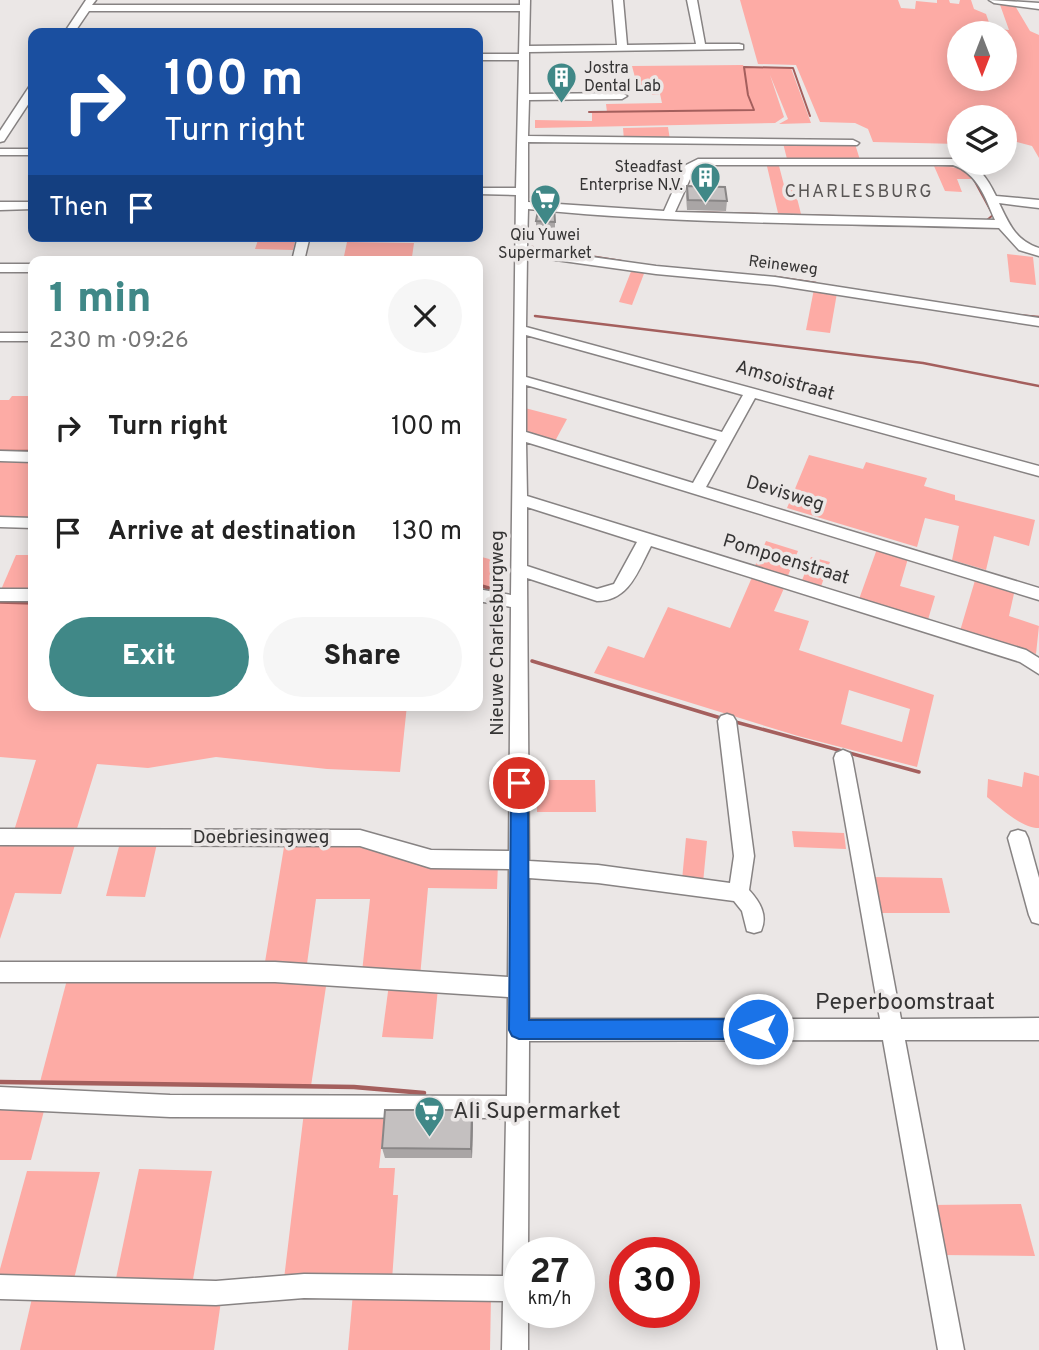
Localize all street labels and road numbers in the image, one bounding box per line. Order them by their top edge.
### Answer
street label: Reineweg [747,252,819,280]
street label: Amsoistraat [733,355,837,407]
street label: Devisweg [743,471,827,517]
street label: Pompoenstraat [720,529,852,591]
street label: Nieuwe Charlesburgweg [486,530,510,736]
street label: Doebriesingweg [193,826,329,850]
street label: Peperboomstraat [815,989,995,1018]

